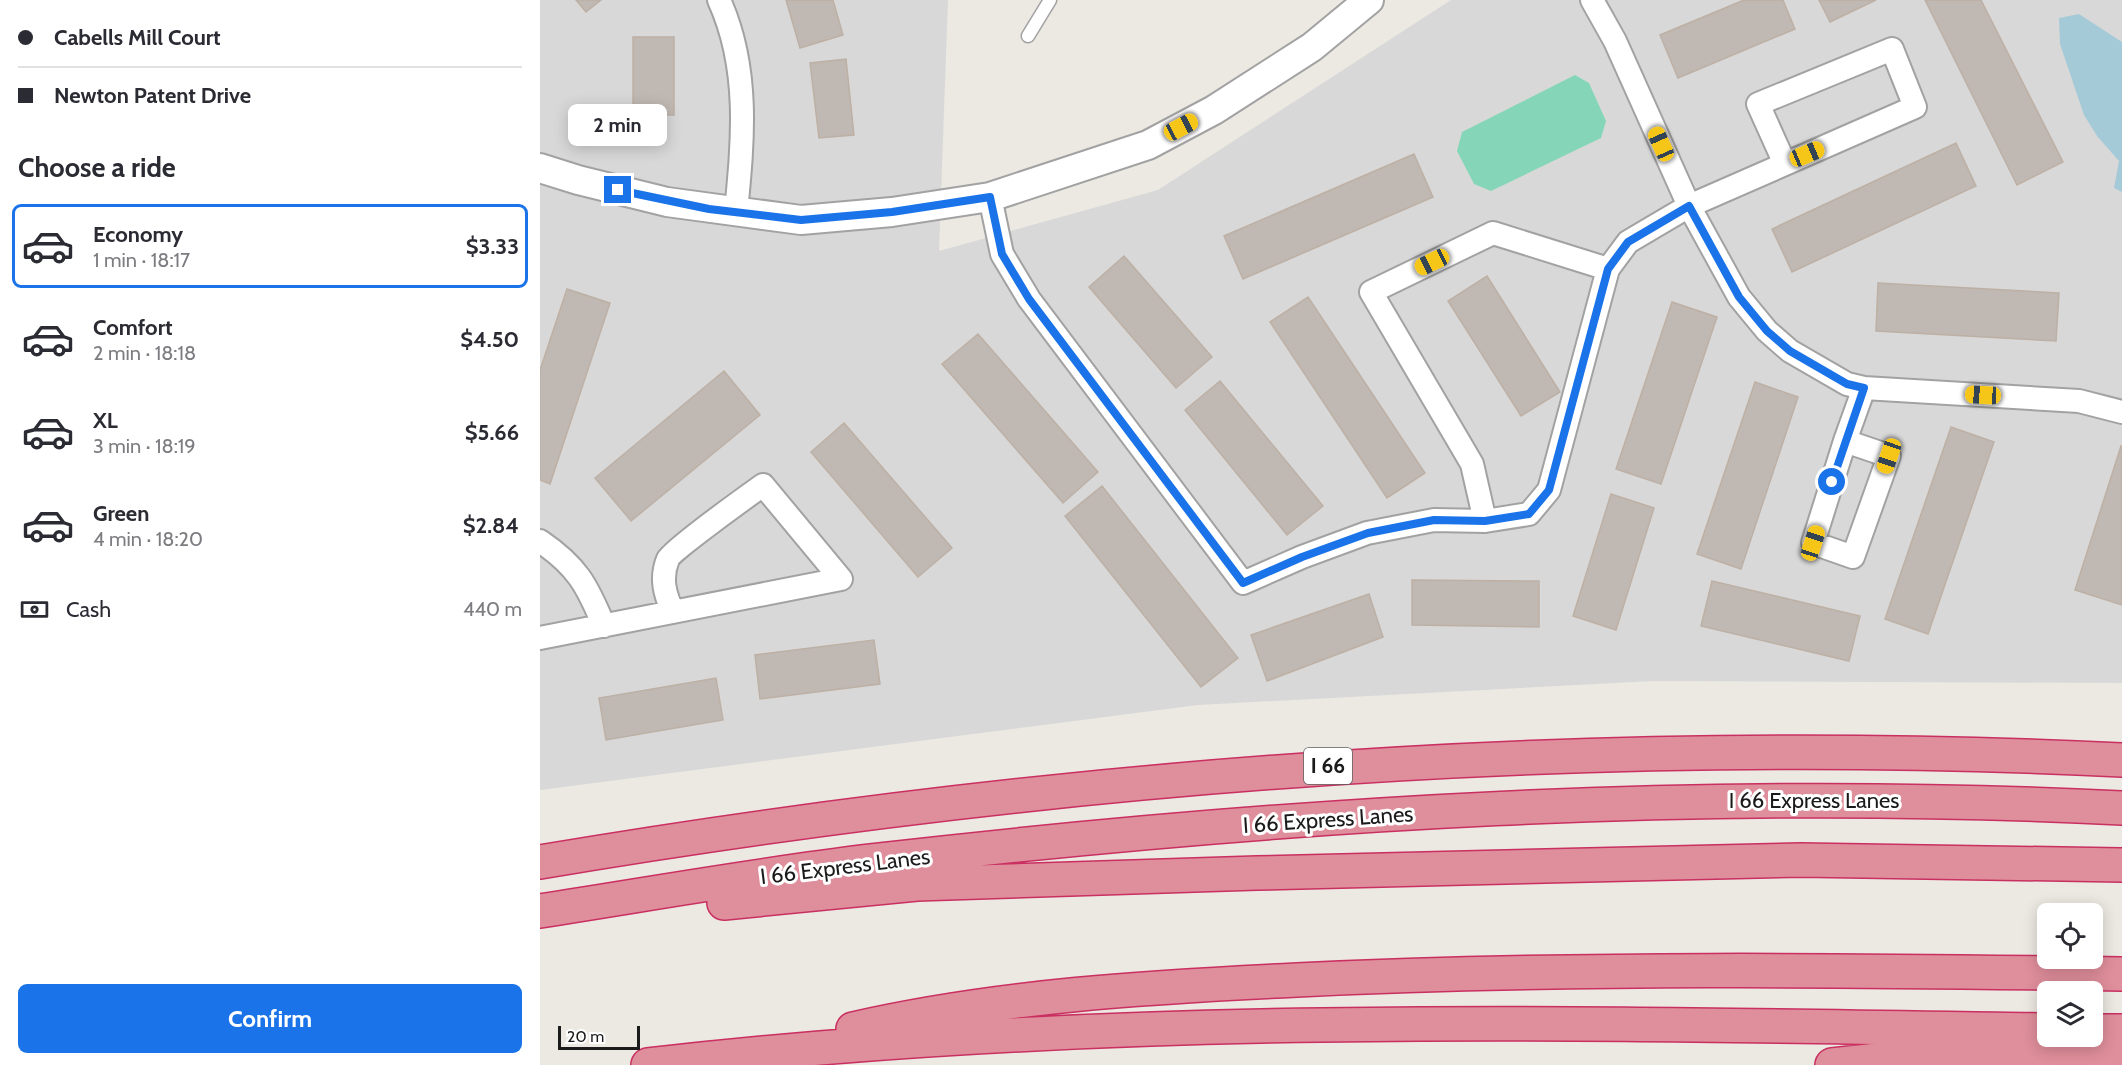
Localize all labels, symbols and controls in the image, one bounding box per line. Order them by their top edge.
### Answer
text: Cabells Mill Court [54,24,221,51]
text: Newton Patent Drive [54,82,251,109]
callout: 2 min [568,103,668,145]
car [1161,111,1201,143]
text: 2 min [593,113,642,137]
car [1645,124,1677,164]
car [1787,139,1827,169]
text: Choose a ride [18,151,176,184]
route end [604,176,631,203]
icon: car [21,219,75,273]
text: Economy [93,221,183,248]
text: $3.33 [466,233,519,260]
car [1412,246,1452,278]
text: 1 min · 18:17 [93,248,190,272]
icon: car [21,312,75,366]
text: Comfort [93,314,172,341]
text: $4.50 [460,326,519,353]
text: 2 min · 18:18 [93,341,196,365]
car [1965,385,2001,405]
icon: car [21,405,75,459]
text: XL [93,407,118,434]
text: $5.66 [465,419,519,446]
text: 3 min · 18:19 [93,434,196,458]
car [1875,436,1903,476]
route start [1818,468,1845,495]
icon: car [21,498,75,552]
text: Green [93,500,149,527]
text: $2.84 [463,512,519,539]
car [1799,523,1827,563]
text: 4 min · 18:20 [93,527,203,551]
icon: cash [18,593,51,626]
text: Cash [66,596,111,623]
text: 440 m [463,597,522,621]
road number: I 66 [1304,748,1352,784]
street label: I 66 Express Lanes [1729,787,1899,814]
street label: I 66 Express Lanes [1242,800,1414,839]
street label: I 66 Express Lanes [759,843,931,890]
map controls [2037,903,2103,1047]
button: locate [2037,903,2103,969]
button: layers [2037,981,2103,1047]
button: Confirm [18,984,522,1053]
scale bar [558,1023,640,1050]
text: 20 m [567,1027,604,1046]

